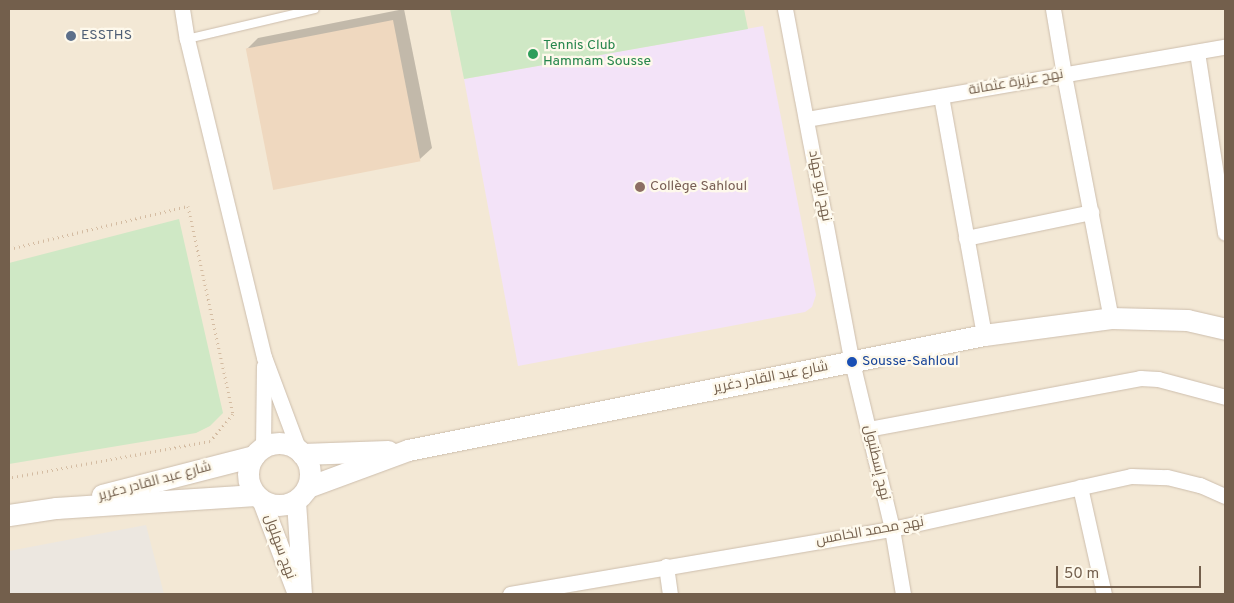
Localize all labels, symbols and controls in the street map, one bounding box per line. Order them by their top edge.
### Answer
place label: ESSTHS [81,28,132,44]
marker: ESSTHS [65,30,77,42]
place label: Tennis Club Hammam Sousse [543,38,651,70]
marker: Tennis Club Hammam Sousse [527,48,539,60]
street label: نهج عزيزة عثمانة [967,66,1065,100]
street label: نهج ابو جهاد [804,149,834,223]
place label: Collège Sahloul [650,179,747,195]
marker: Collège Sahloul [634,181,646,193]
place label: Sousse-Sahloul [862,354,959,370]
marker: Sousse-Sahloul [846,356,858,368]
street label: شارع عبد القادر دغرير [712,359,830,397]
street label: نهج إسطنبول [859,424,893,502]
street label: شارع عبد القادر دغرير [97,459,213,505]
street label: نهج سهلول [260,512,298,582]
street label: نهج محمد الخامس [815,514,925,550]
scale bar [1059,556,1204,588]
text: 50 m [1064,565,1099,584]

